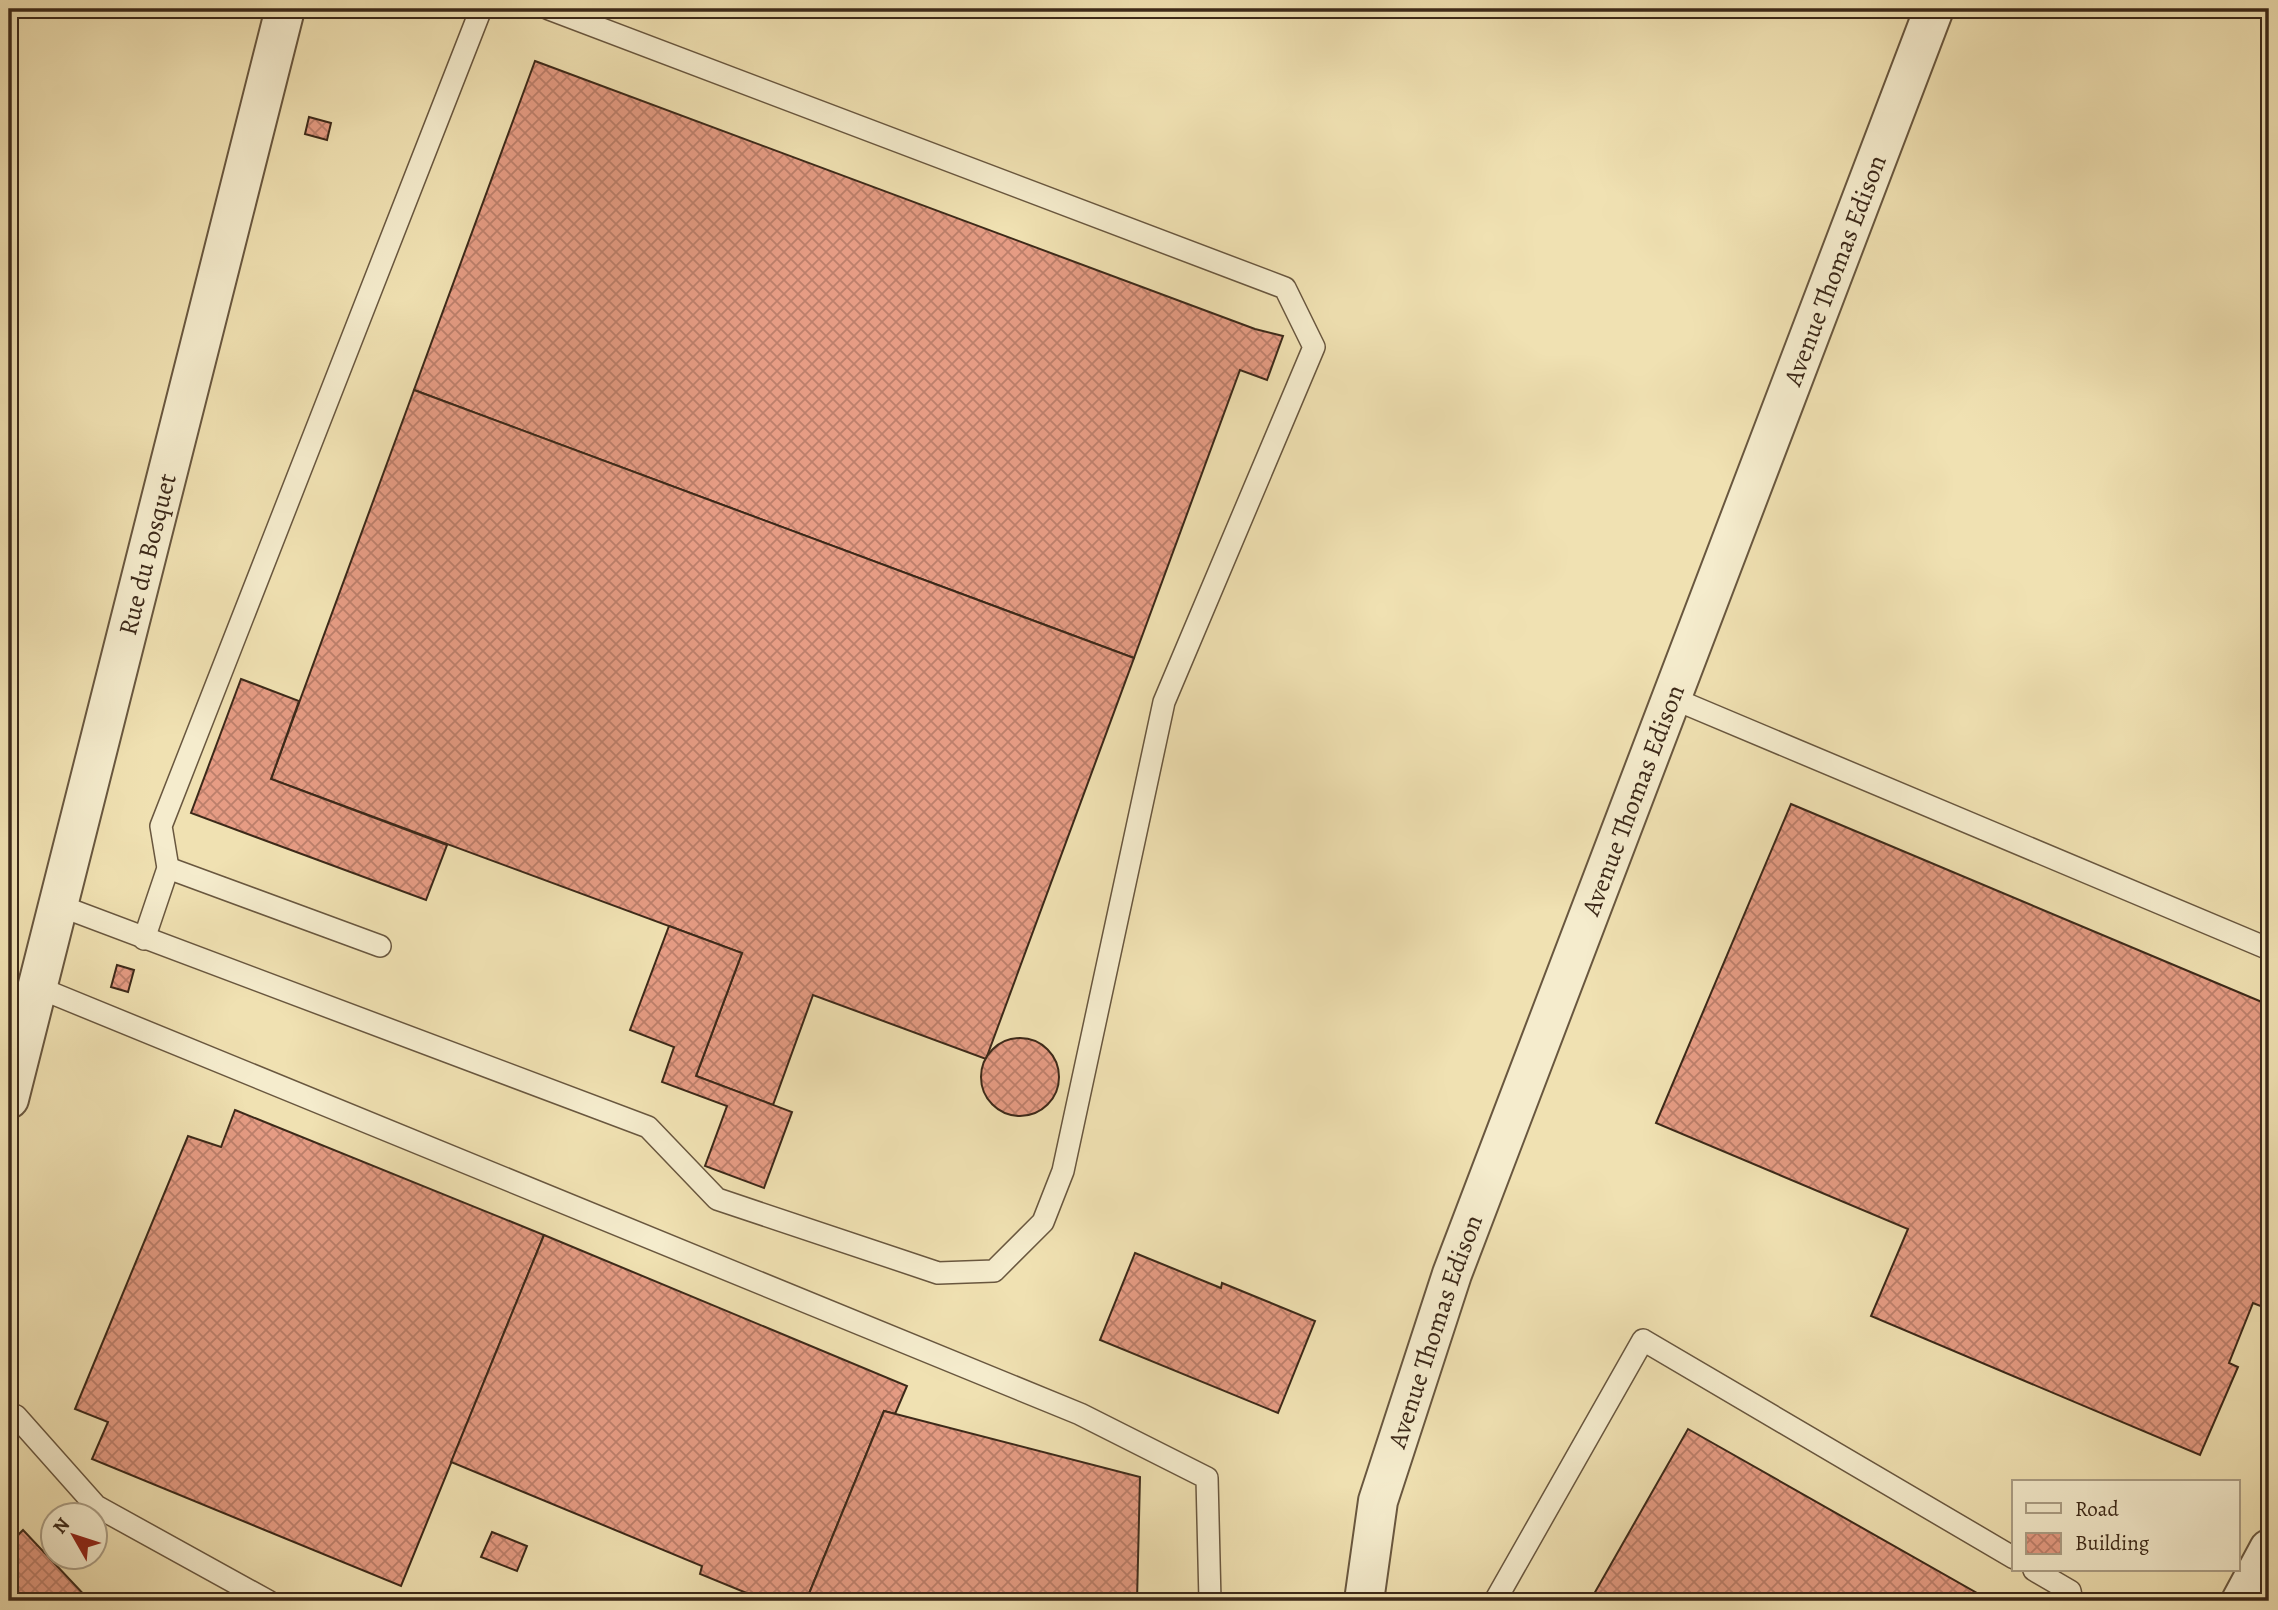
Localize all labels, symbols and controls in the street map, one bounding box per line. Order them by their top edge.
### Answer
street label: Avenue Thomas Edison [1774,150,1894,391]
street label: Rue du Bosquet [110,469,184,639]
street label: Avenue Thomas Edison [1572,680,1692,921]
street label: Avenue Thomas Edison [1379,1209,1491,1453]
legend [2012,1480,2240,1572]
text: Road [2075,1495,2119,1523]
north arrow [38,1502,108,1572]
text: N [47,1512,76,1539]
text: Building [2075,1529,2150,1557]

